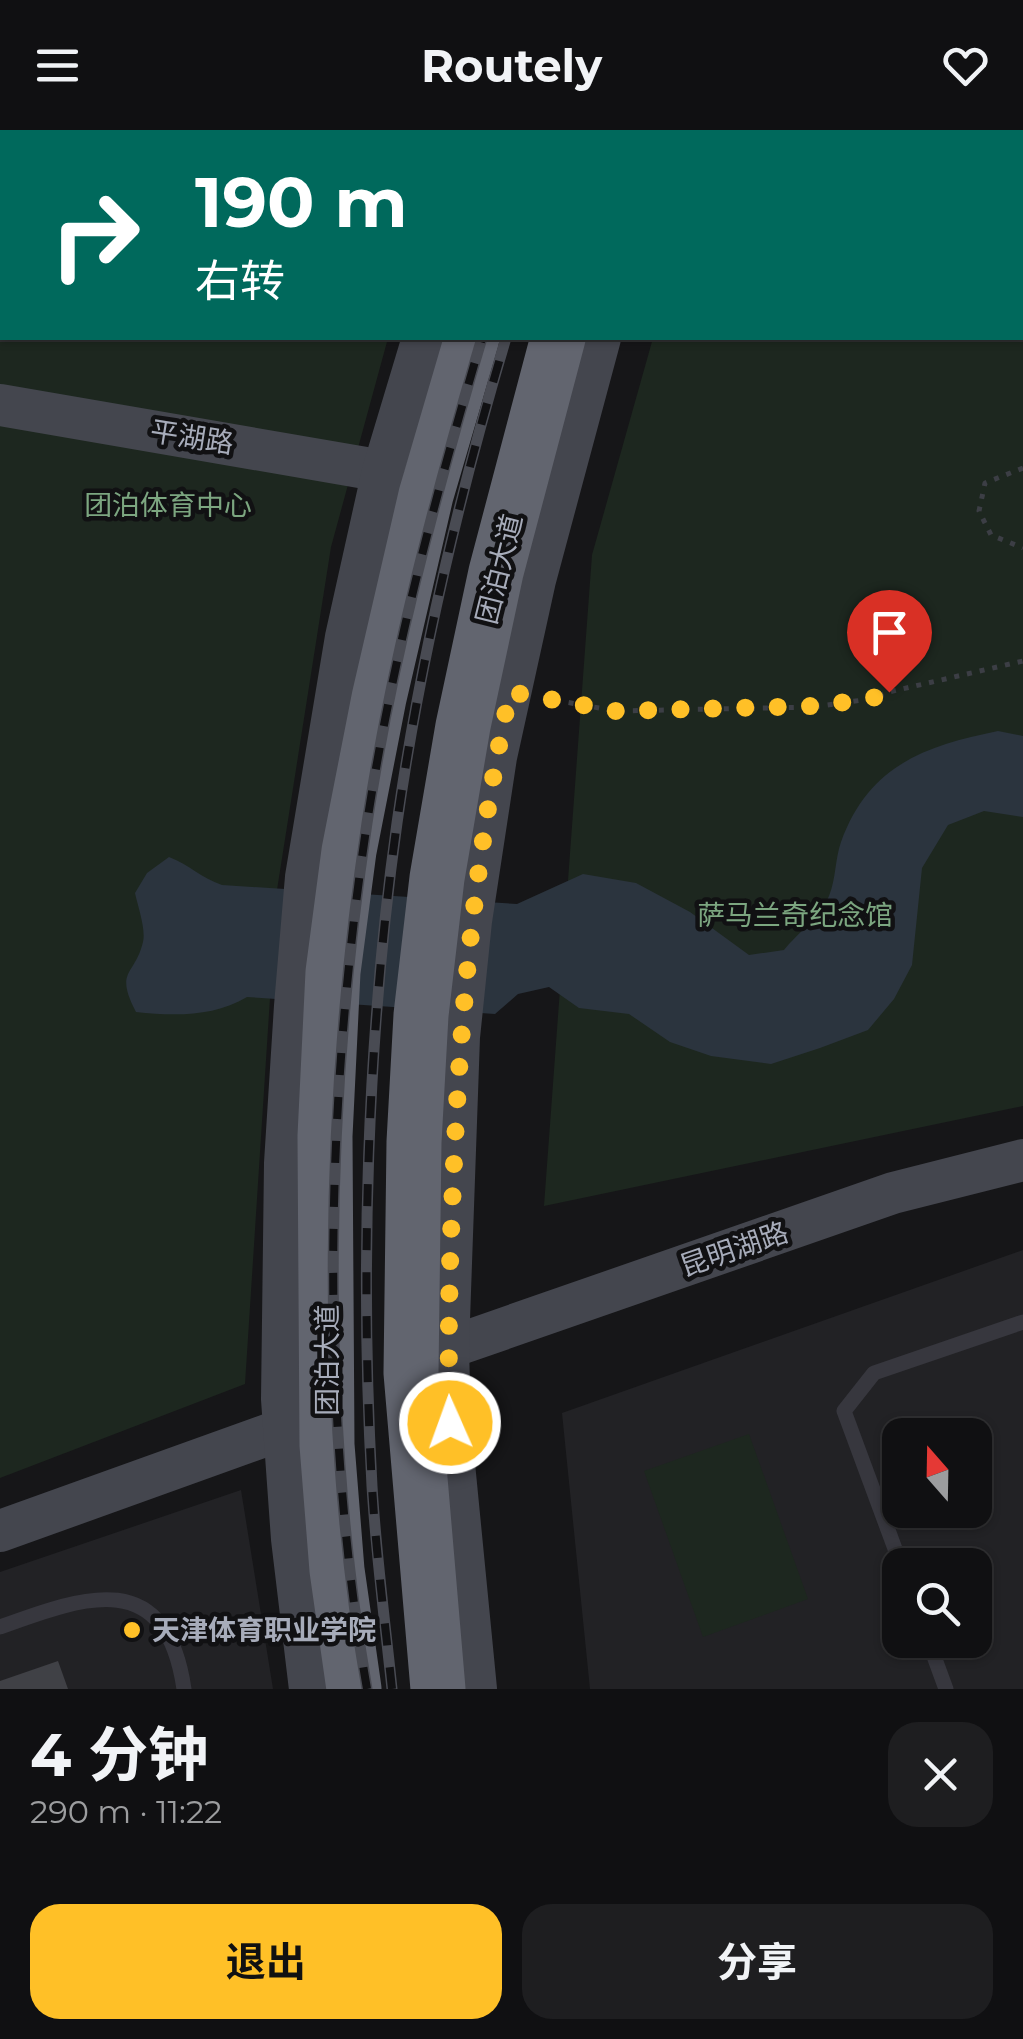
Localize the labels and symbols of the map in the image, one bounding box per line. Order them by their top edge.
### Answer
street label: 平湖路 [148,414,236,460]
park label: 团泊体育中心 [84,488,252,522]
street label: 团泊大道 [469,511,529,627]
pin [847,590,932,693]
park label: 萨马兰奇纪念馆 [697,898,893,932]
street label: 昆明湖路 [676,1215,792,1283]
street label: 团泊大道 [310,1304,344,1416]
position arrow [398,1371,502,1475]
north arrow [882,1418,992,1528]
place label: 天津体育职业学院 [152,1613,376,1647]
marker: 天津体育职业学院 [121,1619,143,1641]

